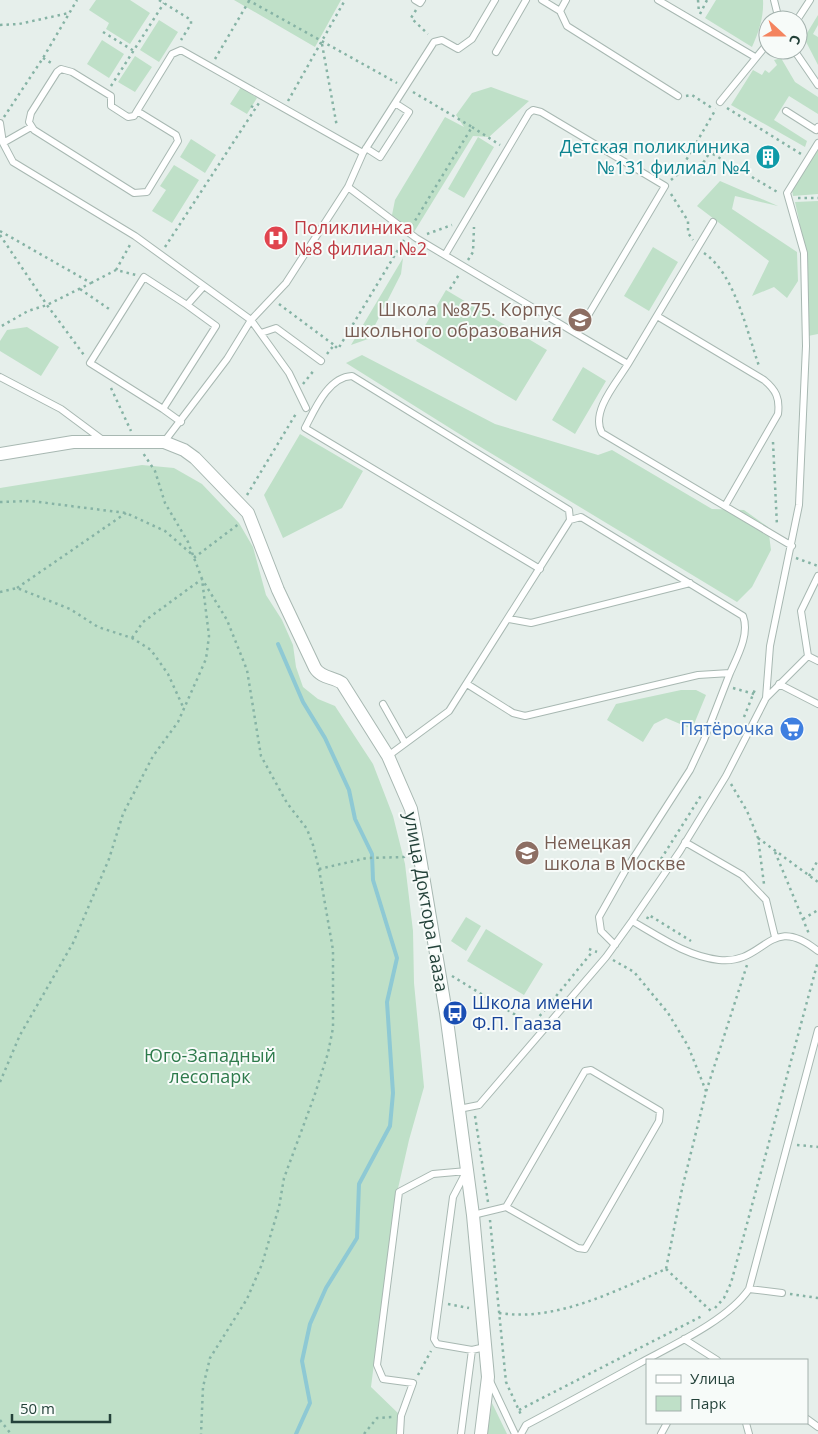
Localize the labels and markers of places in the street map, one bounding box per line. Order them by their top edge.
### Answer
place label: Детская поликлиника №131 филиал №4 [560,134,750,179]
building icon: Детская поликлиника №131 филиал №4 [755,144,781,170]
place label: Поликлиника №8 филиал №2 [294,215,427,260]
hospital icon: Поликлиника №8 филиал №2 [263,225,289,251]
place label: Школа №875. Корпус школьного образования [344,297,562,342]
school or university icon: Школа №875. Корпус школьного образования [567,307,593,333]
place label: Пятёрочка [680,716,774,740]
supermarket icon: Пятёрочка [779,716,805,742]
place label: Немецкая школа в Москве [544,830,686,875]
school or university icon: Немецкая школа в Москве [514,840,540,866]
place label: Школа имени Ф.П. Гааза [472,990,593,1035]
bus stop icon: Школа имени Ф.П. Гааза [442,1000,468,1026]

